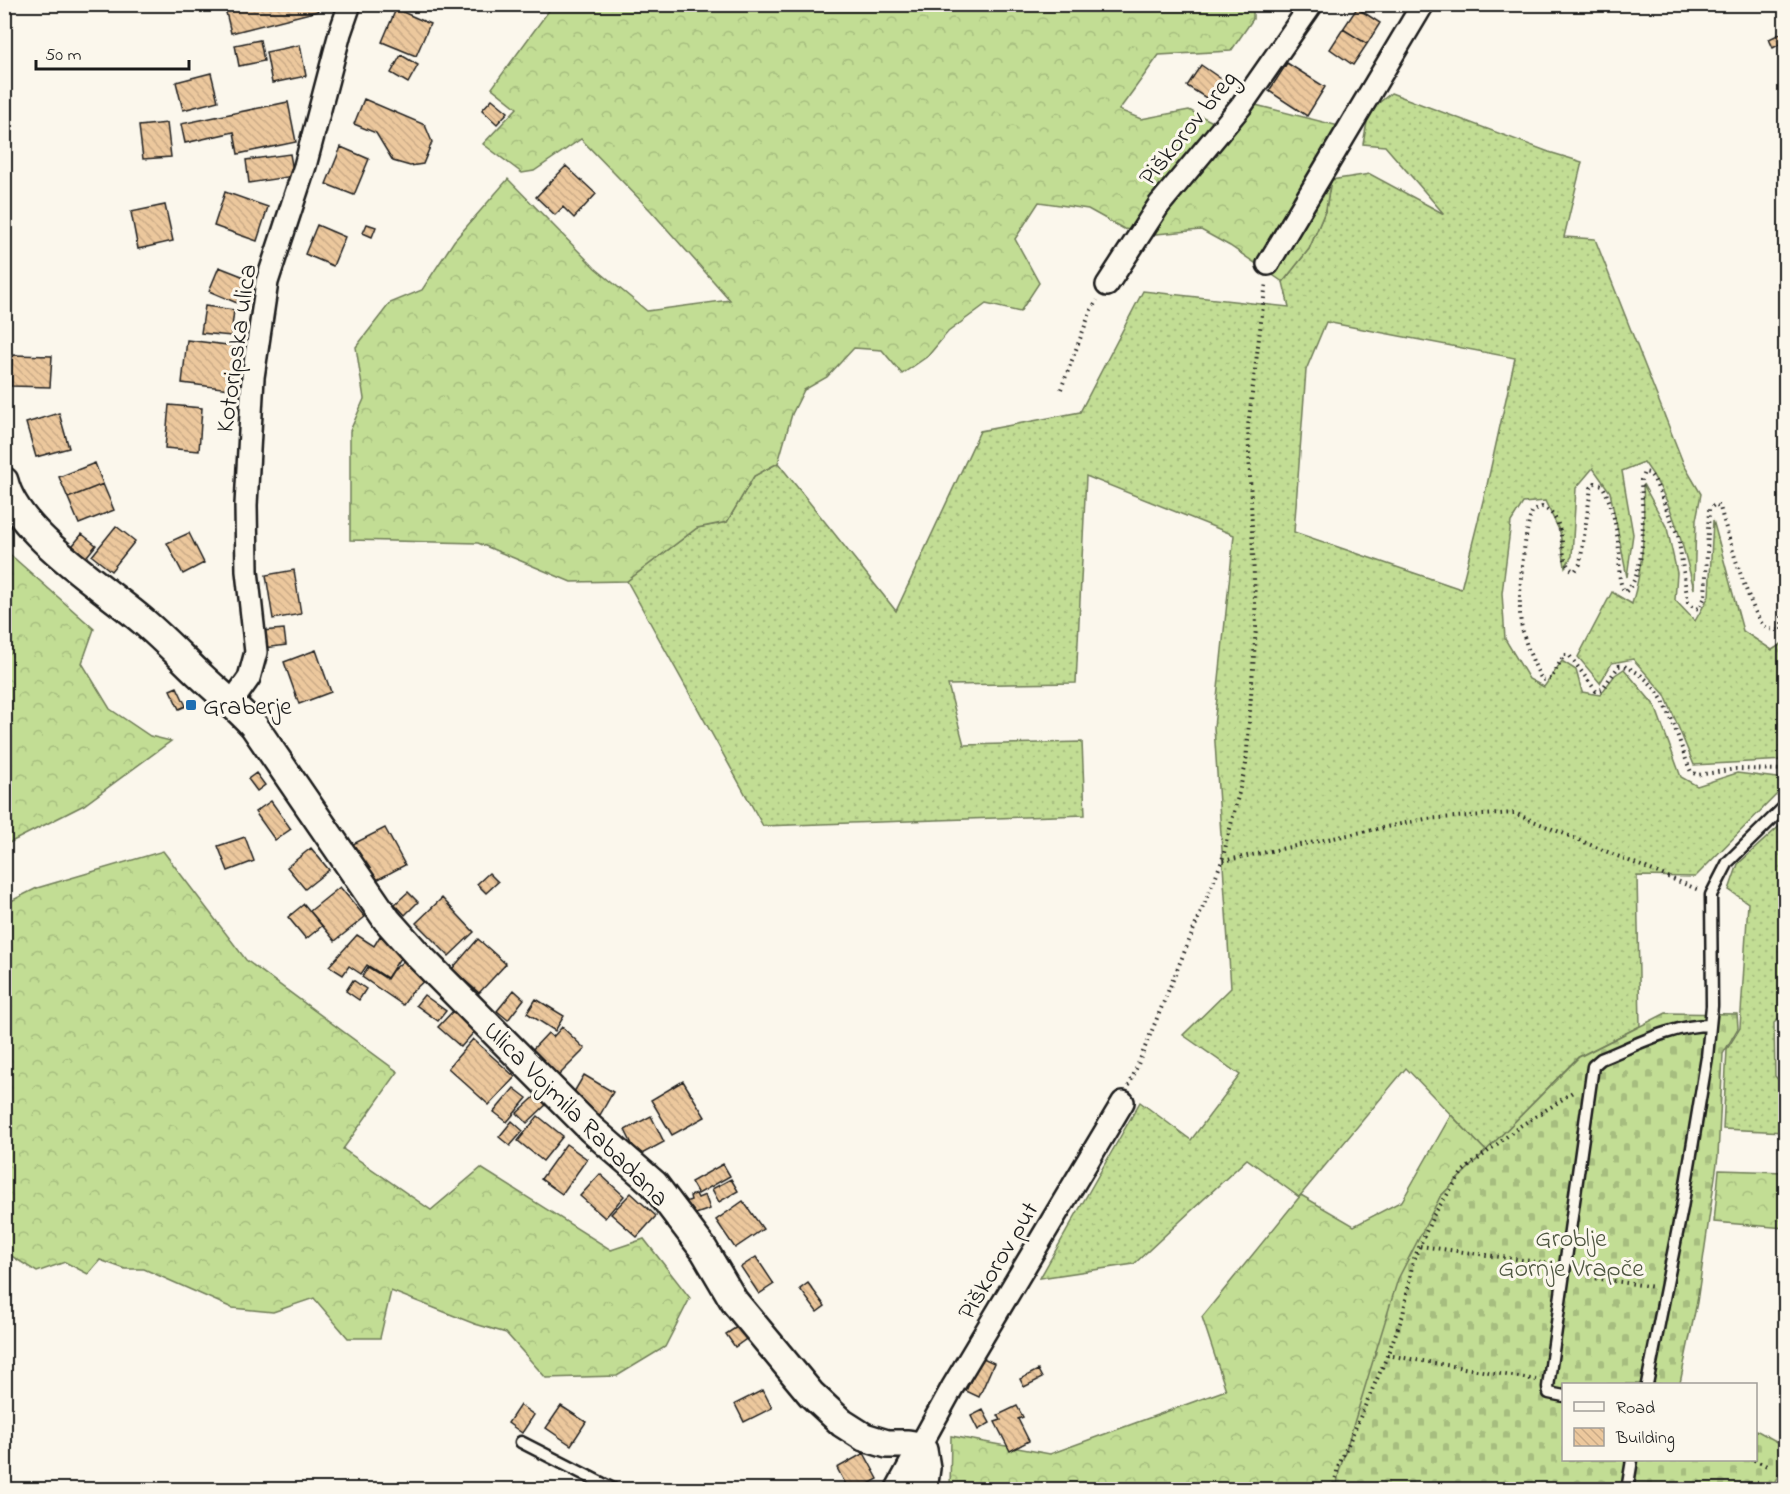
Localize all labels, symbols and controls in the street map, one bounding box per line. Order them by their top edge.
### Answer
scale bar [36,33,189,71]
text: 50 m [45,43,82,69]
street label: Piškorov breg [1131,63,1248,195]
street label: Kotoripska ulica [207,262,269,435]
place label: Graberje [203,689,292,727]
marker: Graberje [184,698,198,712]
street label: Ulica Vojmila Rabadana [473,1013,677,1217]
street label: Piškorov put [949,1195,1050,1328]
park label: Groblje Gornje Vrapče [1498,1221,1644,1289]
legend [1562,1383,1757,1461]
text: Road [1616,1396,1655,1422]
text: Building [1615,1426,1675,1453]

